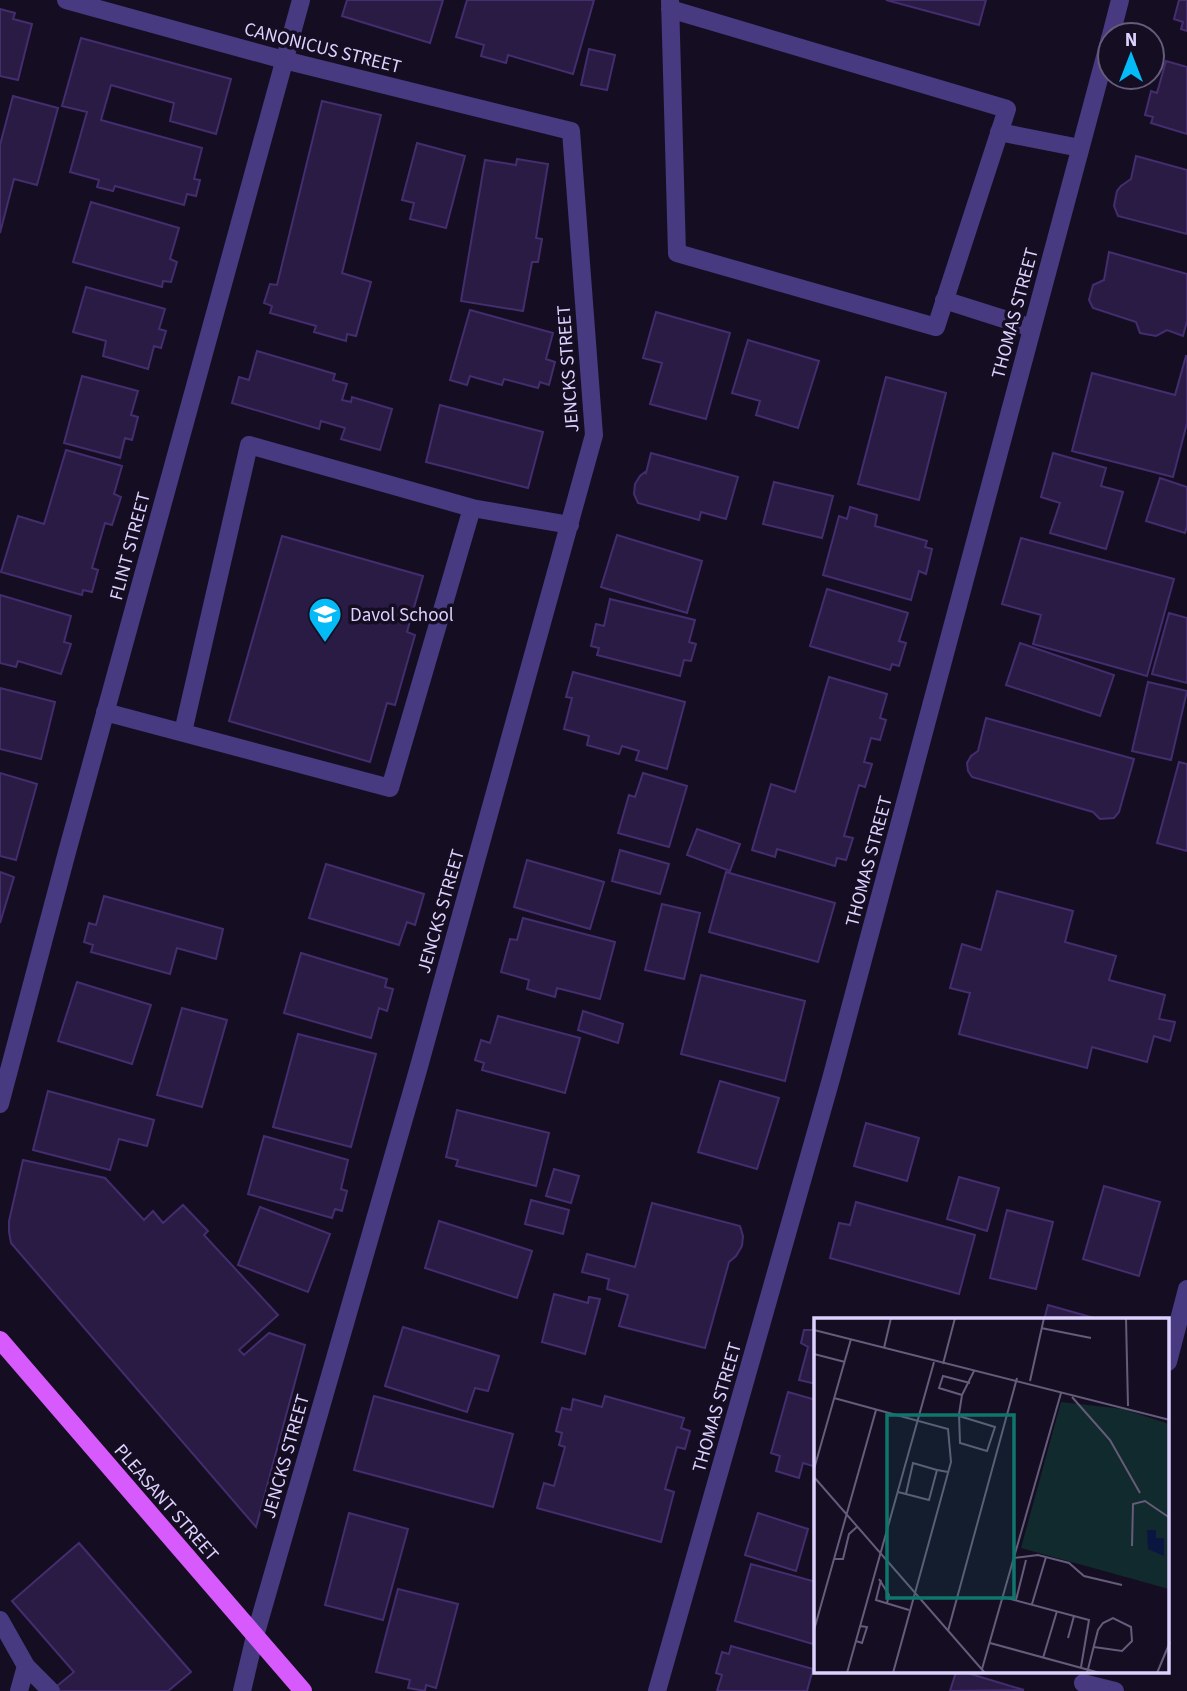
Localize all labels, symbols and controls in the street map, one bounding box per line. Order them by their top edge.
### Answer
street label: CANONICUS STREET [241,16,404,81]
north arrow [1096,21,1166,91]
text: N [1125,27,1137,54]
street label: THOMAS STREET [985,245,1046,382]
street label: JENCKS STREET [551,304,586,434]
street label: FLINT STREET [103,489,158,603]
school or university icon: Davol School [306,595,344,644]
place label: Davol School [350,602,454,629]
street label: THOMAS STREET [839,793,900,930]
street label: JENCKS STREET [411,846,472,977]
inset map [814,1318,1170,1674]
street label: THOMAS STREET [686,1339,749,1476]
street label: JENCKS STREET [256,1391,317,1522]
street label: PLEASANT STREET [107,1438,225,1568]

